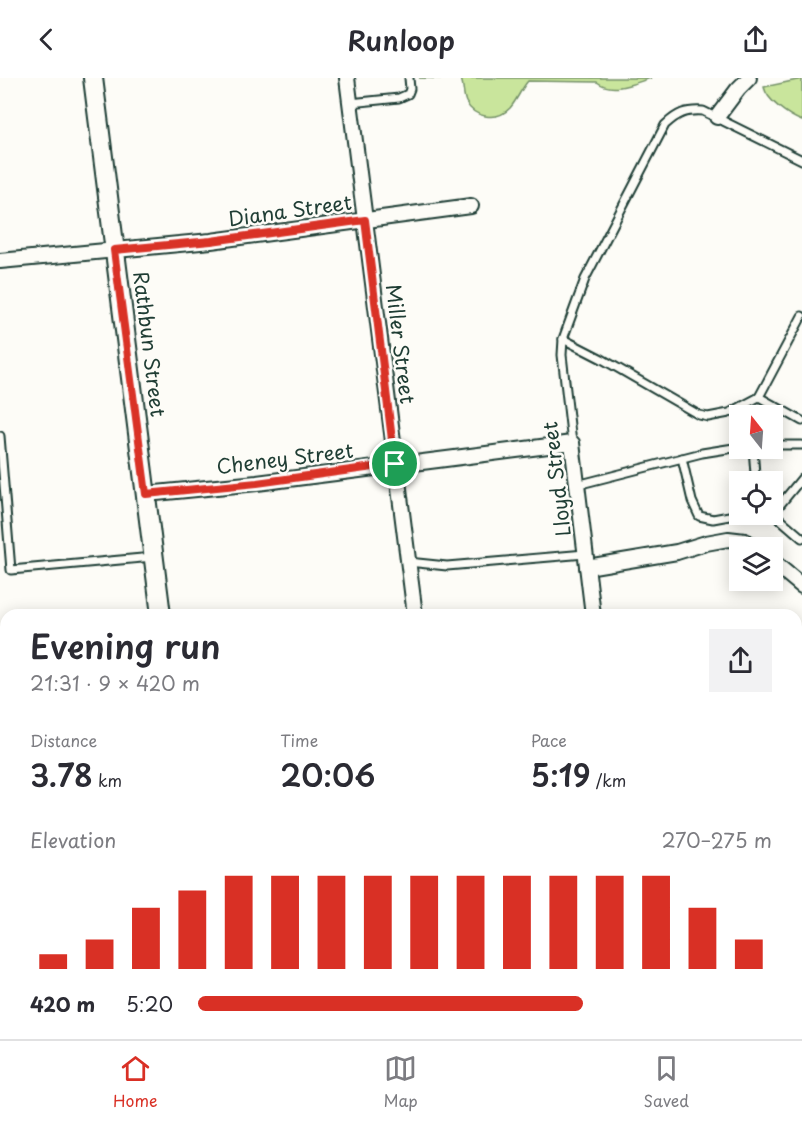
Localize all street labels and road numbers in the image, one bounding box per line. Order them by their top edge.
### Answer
street label: Diana Street [226,186,354,234]
street label: Rathbun Street [126,269,174,418]
street label: Miller Street [379,282,423,405]
street label: Lloyd Street [534,420,578,538]
street label: Cheney Street [215,435,355,481]

